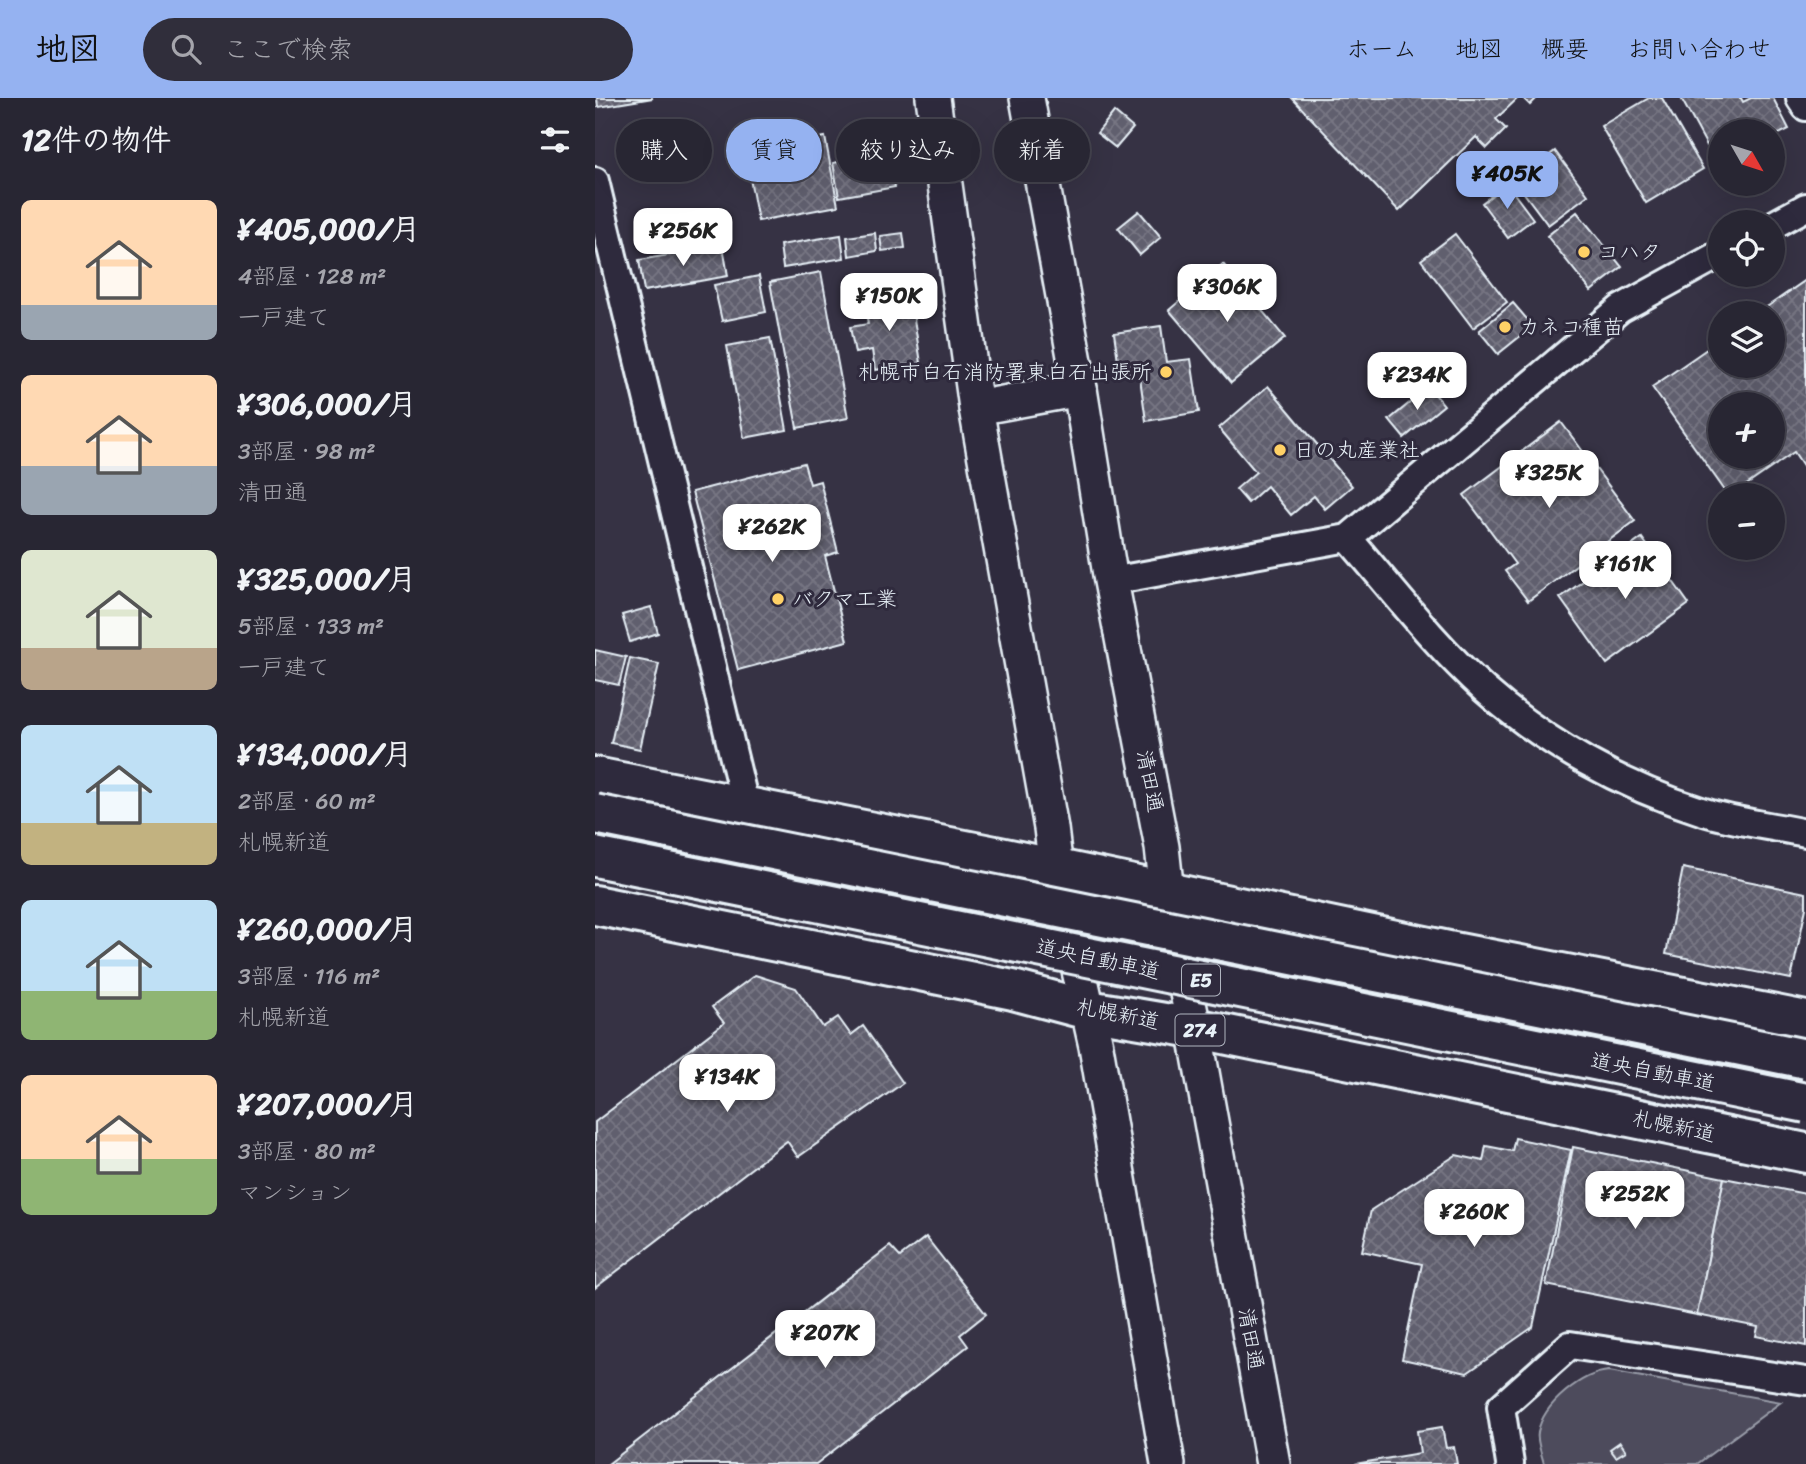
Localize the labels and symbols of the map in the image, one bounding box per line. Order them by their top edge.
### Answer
north arrow [1708,119,1785,196]
pin: ¥405K [1458,152,1556,211]
pin: ¥256K [634,208,732,268]
place label: コハタ [1598,233,1661,271]
marker: コハタ [1576,244,1592,260]
pin: ¥306K [1178,264,1276,324]
pin: ¥150K [840,274,938,333]
place label: カネコ種苗 [1519,308,1624,346]
marker: カネコ種苗 [1497,319,1513,335]
pin: ¥234K [1368,352,1466,412]
place label: 札幌市白石消防署東白石出張所 [858,353,1152,391]
marker: 札幌市白石消防署東白石出張所 [1158,364,1174,380]
place label: 日の丸産業社 [1294,431,1420,469]
marker: 日の丸産業社 [1272,442,1288,458]
pin: ¥325K [1500,450,1598,510]
pin: ¥262K [723,504,821,564]
pin: ¥161K [1576,542,1674,601]
place label: バクマ工業 [792,580,897,618]
marker: バクマ工業 [770,591,786,607]
street label: 清田通 [1125,746,1175,816]
street label: 道央自動車道 [1032,927,1164,991]
road number: E5 [1182,964,1220,996]
street label: 札幌新道 [1073,987,1163,1041]
road number: 274 [1175,1014,1225,1046]
street label: 道央自動車道 [1588,1041,1718,1103]
pin: ¥134K [678,1054,776,1114]
street label: 札幌新道 [1629,1099,1719,1153]
pin: ¥252K [1586,1172,1684,1231]
pin: ¥260K [1425,1190,1523,1249]
street label: 清田通 [1227,1305,1275,1373]
pin: ¥207K [776,1310,874,1370]

